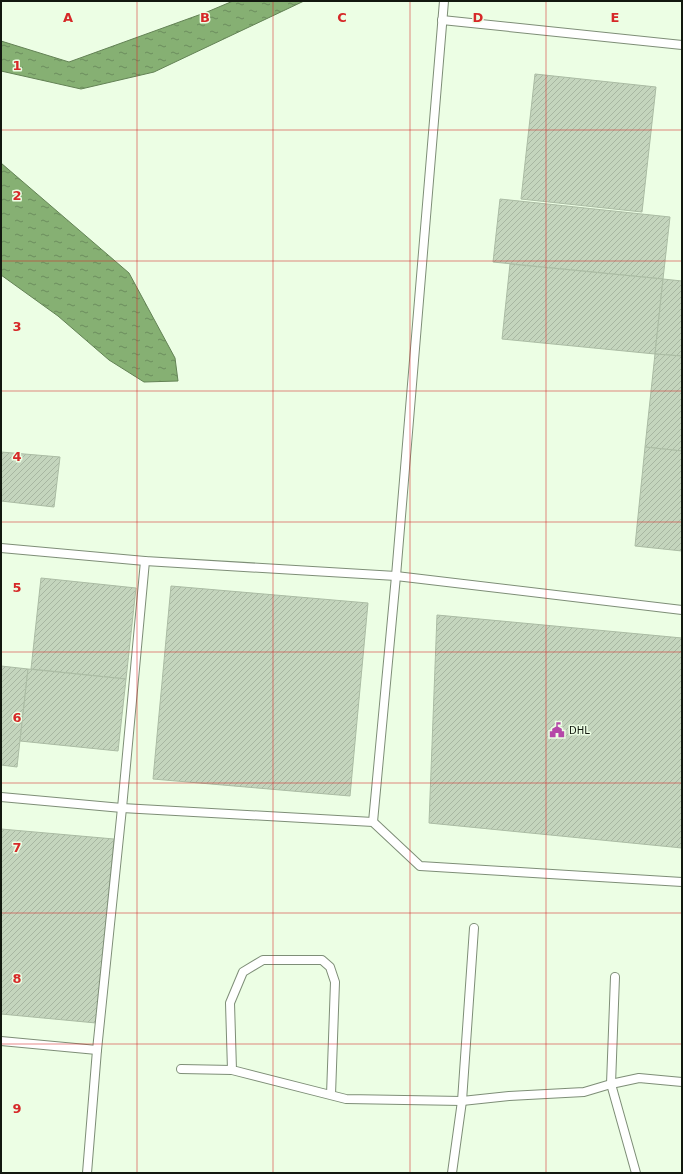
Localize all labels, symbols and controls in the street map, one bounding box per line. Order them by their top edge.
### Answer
text: A [63,10,73,25]
text: B [200,10,210,25]
text: C [337,10,347,25]
text: D [473,10,484,25]
text: E [611,10,619,25]
text: 1 [12,58,22,73]
text: 2 [12,188,22,203]
text: 3 [12,319,22,334]
text: 4 [12,449,22,464]
text: 5 [12,580,22,595]
text: 6 [12,710,22,725]
public building icon: DHL [548,721,566,739]
place label: DHL [569,725,590,736]
text: 7 [12,840,22,855]
text: 8 [12,971,22,986]
text: 9 [12,1101,22,1116]

